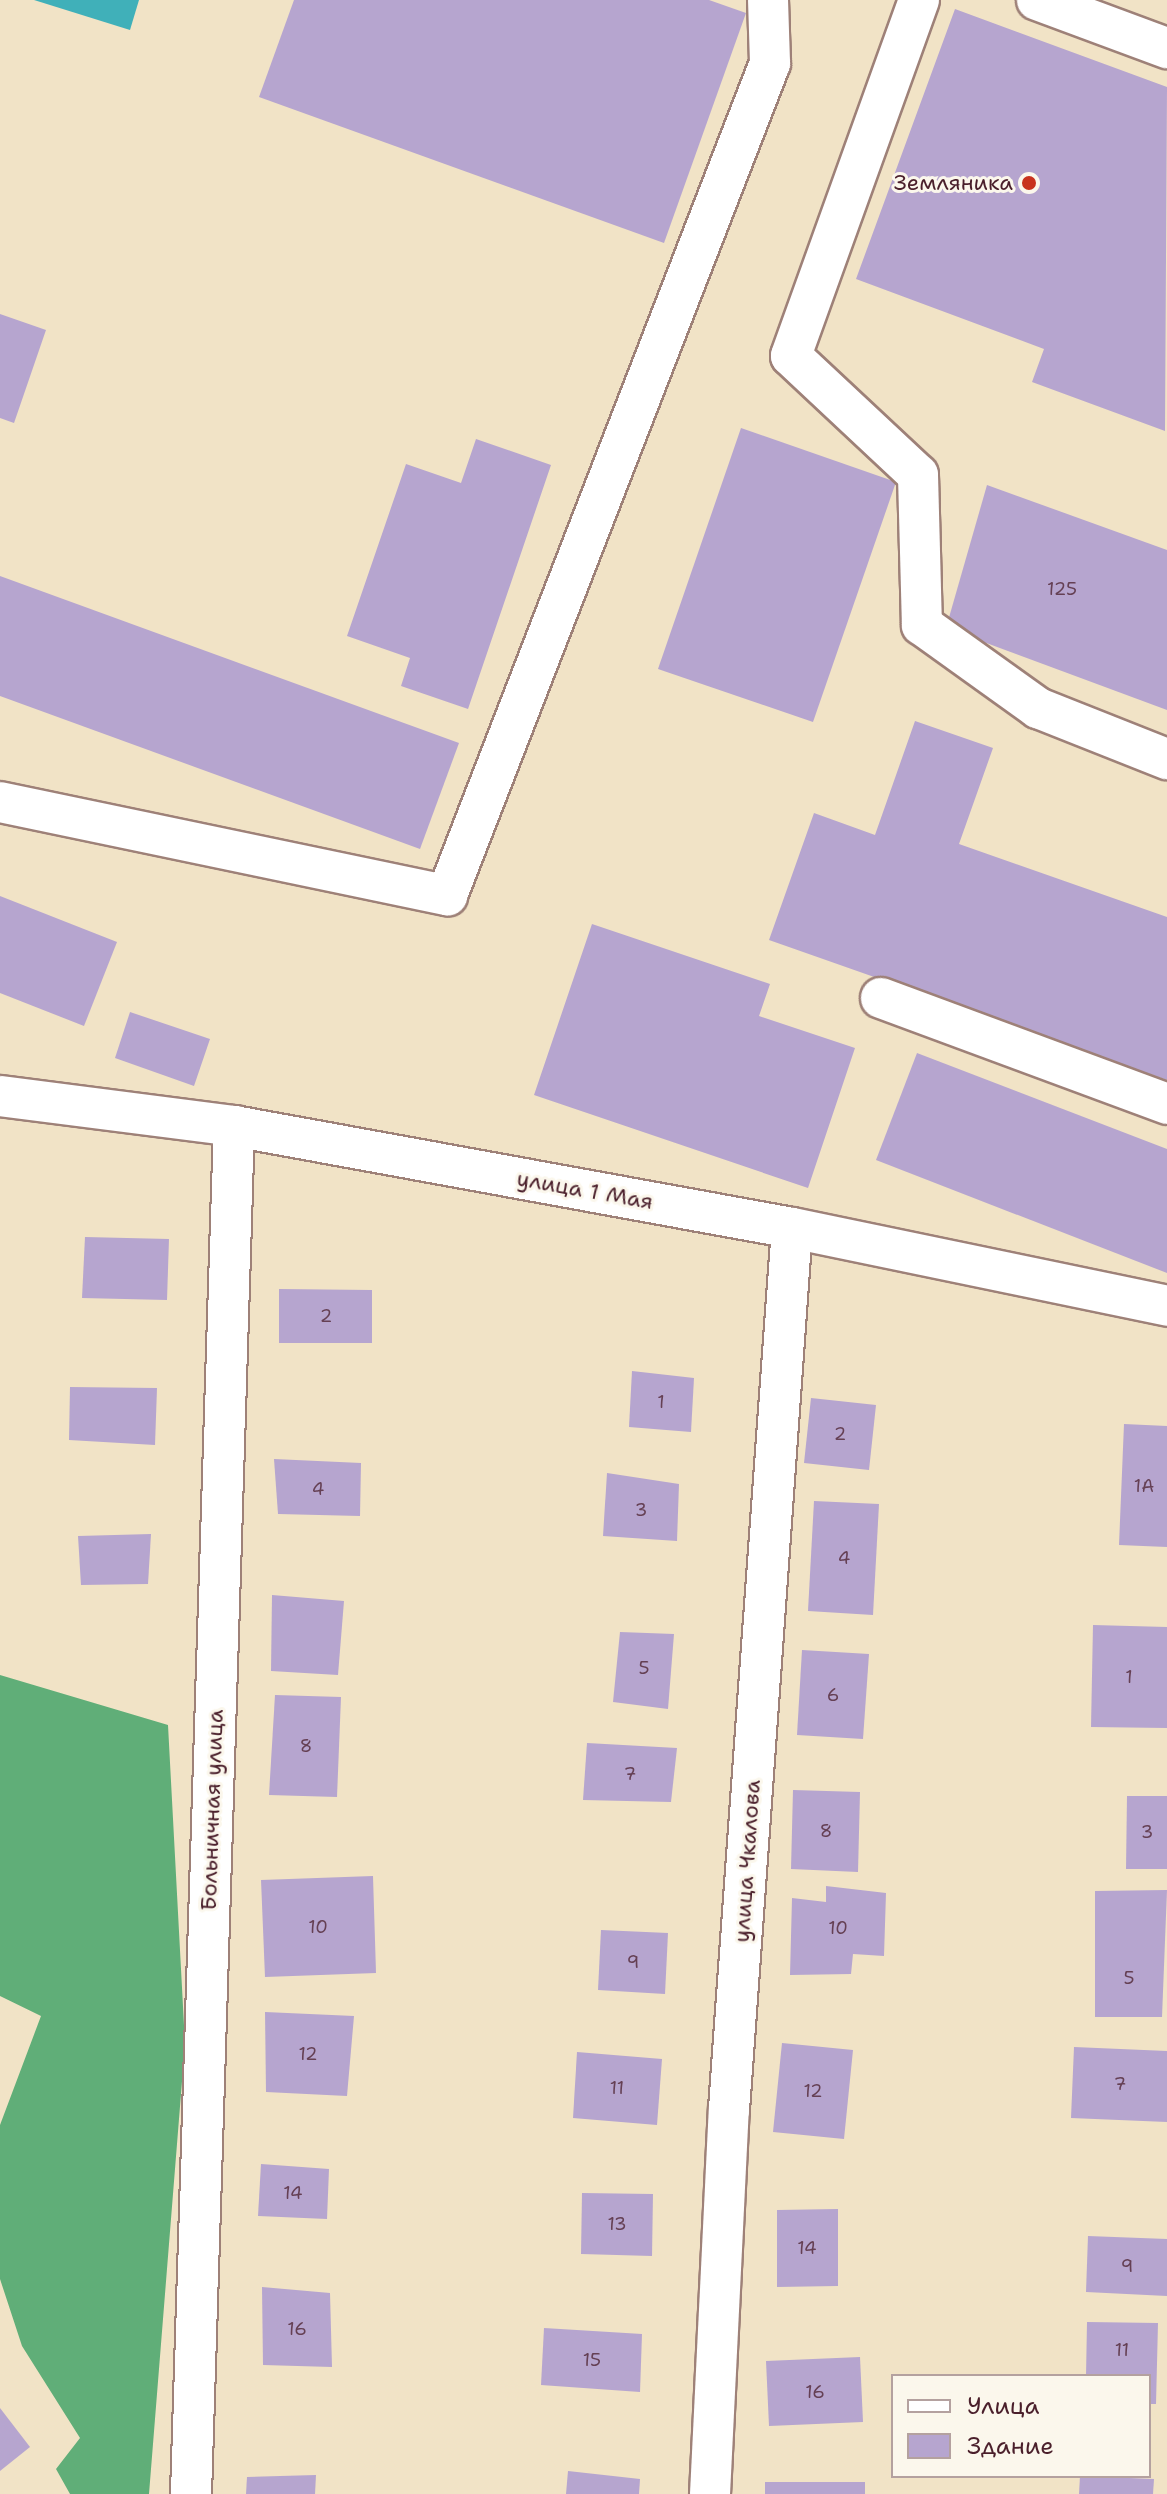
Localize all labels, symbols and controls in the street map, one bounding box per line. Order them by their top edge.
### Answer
place label: Земляника [894,170,1013,196]
marker: Земляника [1020,174,1038,192]
house number: 125 [1047,578,1077,600]
street label: улица 1 Мая [515,1165,655,1215]
house number: 2 [320,1305,332,1327]
house number: 1 [657,1391,665,1413]
house number: 2 [834,1423,846,1445]
house number: 1А [1134,1475,1154,1497]
house number: 4 [312,1478,324,1500]
house number: 3 [635,1499,647,1521]
house number: 4 [838,1547,850,1569]
house number: 5 [638,1657,650,1679]
house number: 1 [1125,1666,1133,1688]
house number: 6 [827,1684,839,1706]
street label: Больничная улица [195,1709,229,1911]
house number: 8 [300,1735,312,1757]
house number: 7 [624,1763,636,1785]
street label: улица Чкалова [728,1779,766,1943]
house number: 8 [820,1820,832,1842]
house number: 3 [1141,1821,1153,1843]
house number: 10 [308,1916,328,1938]
house number: 10 [828,1917,848,1939]
house number: 9 [627,1951,639,1973]
house number: 5 [1123,1967,1135,1989]
house number: 12 [298,2043,318,2065]
house number: 7 [1114,2073,1126,2095]
house number: 11 [610,2077,624,2099]
house number: 12 [803,2080,823,2102]
house number: 14 [283,2182,303,2204]
house number: 13 [607,2213,627,2235]
house number: 14 [797,2237,817,2259]
house number: 9 [1121,2255,1133,2277]
house number: 16 [287,2318,307,2340]
house number: 11 [1115,2339,1129,2361]
house number: 15 [583,2349,601,2371]
legend [891,2374,1151,2478]
house number: 16 [805,2381,825,2403]
text: Улица [967,2390,1040,2422]
text: Здание [967,2430,1054,2462]

